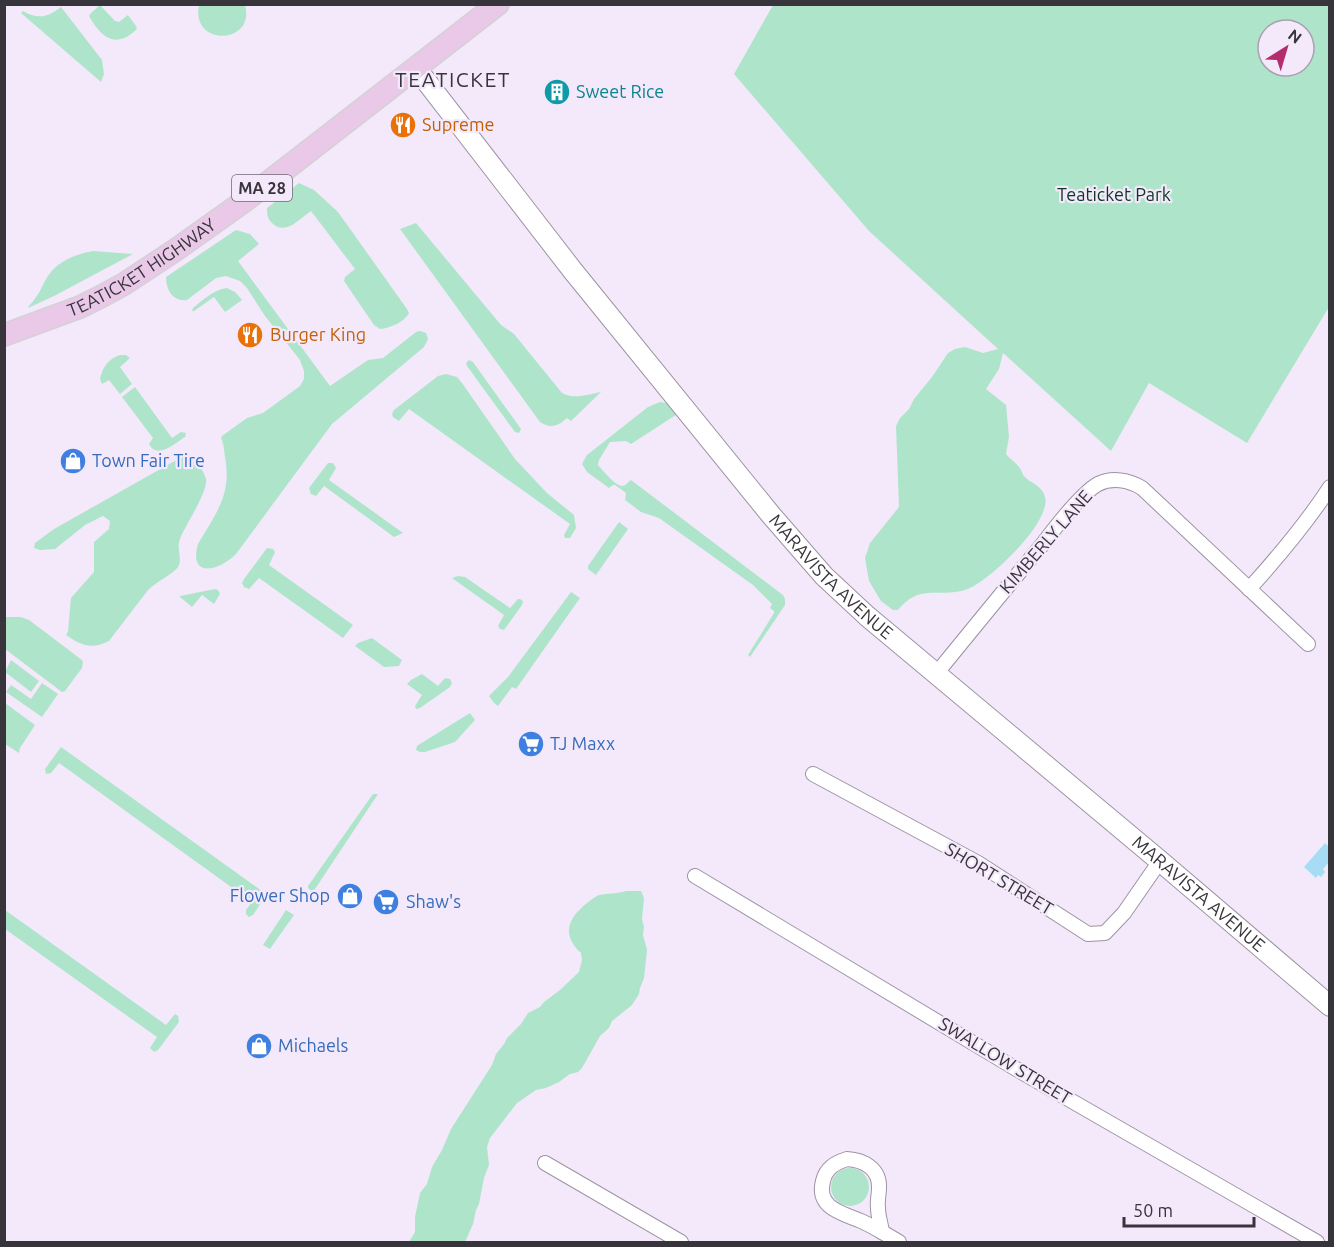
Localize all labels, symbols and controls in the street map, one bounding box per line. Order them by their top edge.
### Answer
north arrow [1256,18,1316,78]
text: N [1285,25,1305,47]
district label: TEATICKET [395,67,511,91]
building icon: Sweet Rice [542,77,572,107]
place label: Sweet Rice [576,81,664,101]
restaurant icon: Supreme [388,110,418,140]
place label: Supreme [422,114,494,134]
road number: MA 28 [232,175,292,201]
park label: Teaticket Park [1057,184,1171,204]
street label: TEATICKET HIGHWAY [64,213,220,320]
restaurant icon: Burger King [235,320,265,350]
place label: Burger King [270,324,366,344]
shop icon: Town Fair Tire [58,446,88,476]
place label: Town Fair Tire [92,450,205,470]
street label: KIMBERLY LANE [995,486,1095,597]
street label: MARAVISTA AVENUE [766,509,897,642]
supermarket icon: TJ Maxx [516,729,546,759]
place label: TJ Maxx [550,733,615,753]
street label: MARAVISTA AVENUE [1129,831,1270,955]
street label: SHORT STREET [942,838,1057,918]
shop icon: Flower Shop [335,881,365,911]
place label: Flower Shop [230,885,330,905]
supermarket icon: Shaw's [371,887,401,917]
place label: Shaw's [406,891,461,911]
street label: SWALLOW STREET [936,1013,1075,1108]
shop icon: Michaels [244,1031,274,1061]
place label: Michaels [278,1035,349,1055]
scale bar [1124,1190,1254,1228]
text: 50 m [1133,1200,1173,1220]

